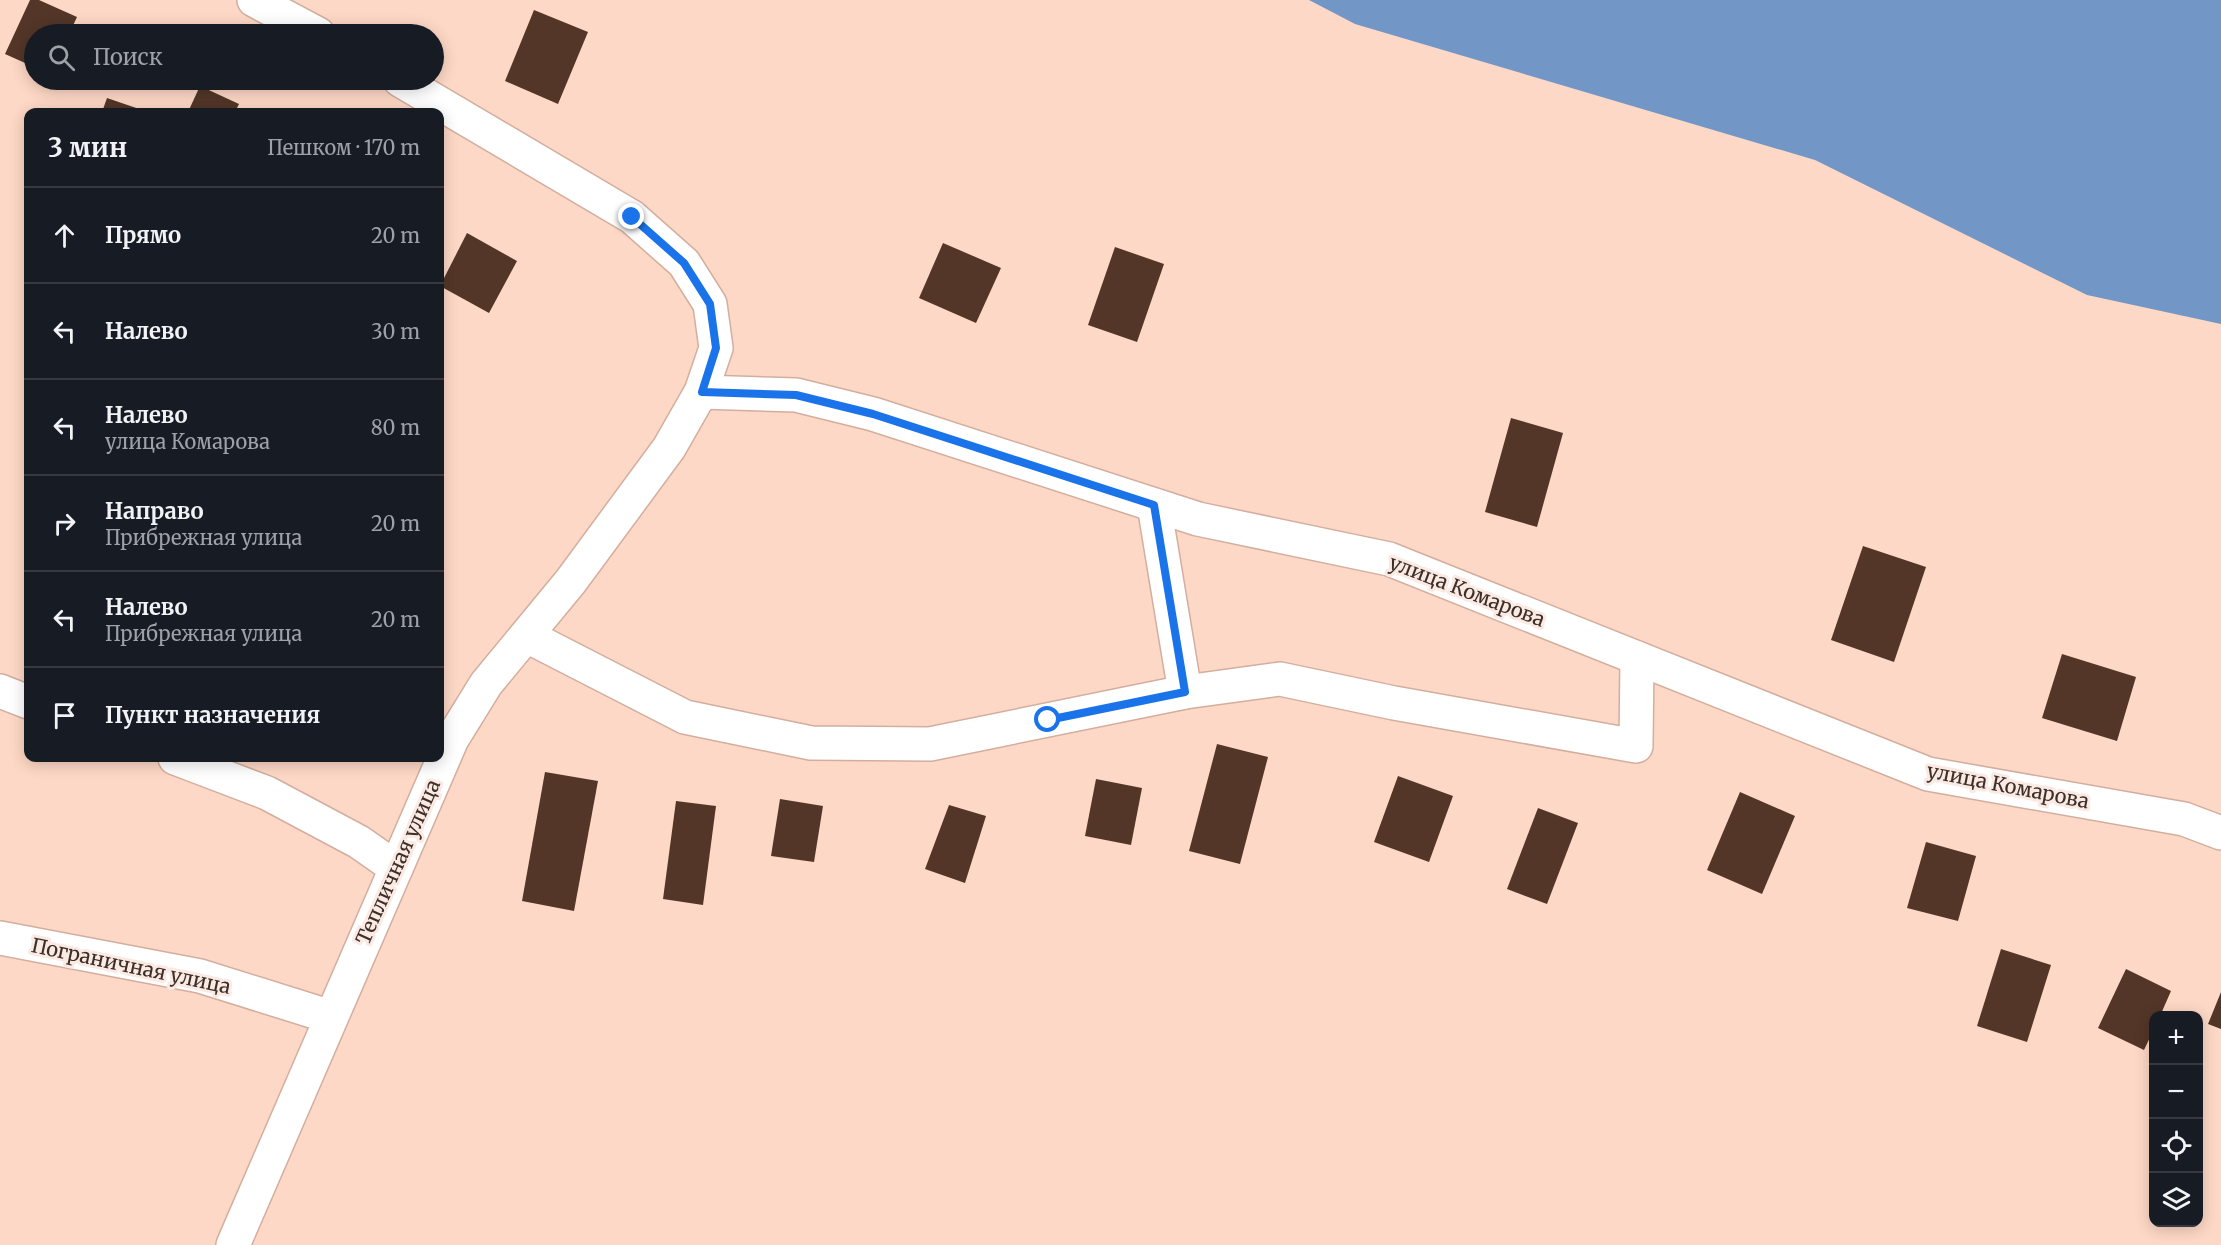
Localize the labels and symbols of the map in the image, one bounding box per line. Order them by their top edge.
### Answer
route end [618,203,644,229]
street label: улица Комарова [1386,549,1549,632]
route start [1034,706,1060,732]
street label: улица Комарова [1925,758,2092,814]
street label: Тепличная улица [350,775,445,948]
street label: Пограничная улица [29,932,233,999]

